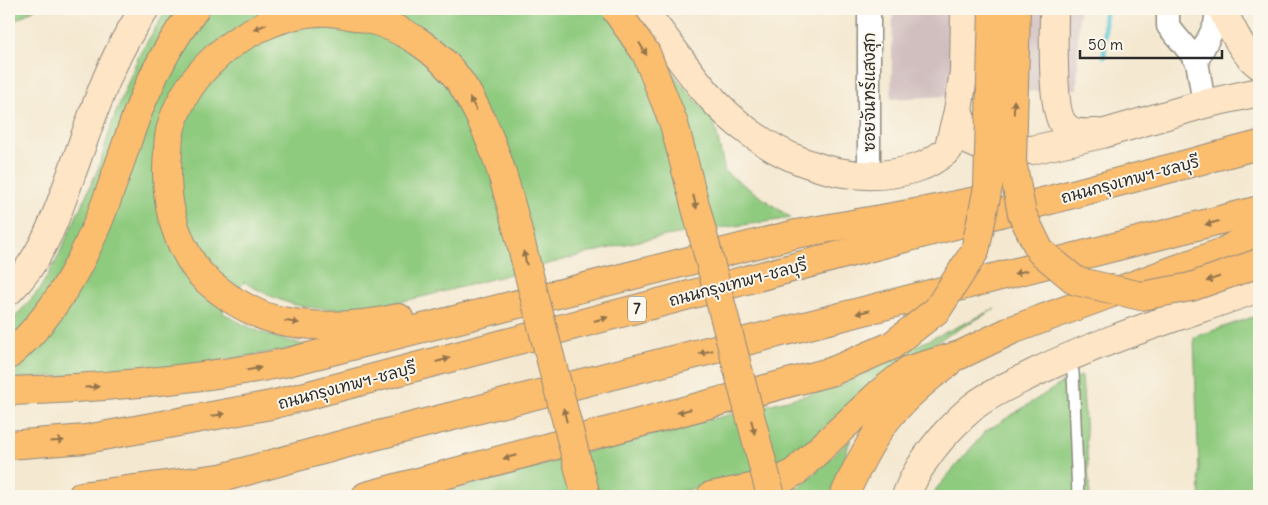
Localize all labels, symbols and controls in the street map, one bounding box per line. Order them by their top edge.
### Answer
one-way arrow [253,24,267,32]
scale bar [1080,28,1223,60]
street label: ซอยจันทร์แสงสุก [858,32,882,152]
text: 50 m [1088,35,1123,54]
one-way arrow [638,42,647,55]
one-way arrow [469,97,477,111]
one-way arrow [1010,98,1018,114]
street label: ถนนกรุงเทพฯ-ชลบุรี [1059,151,1203,210]
one-way arrow [691,195,699,210]
one-way arrow [1205,219,1220,227]
one-way arrow [520,250,528,265]
street label: ถนนกรุงเทพฯ-ชลบุรี [667,254,811,313]
one-way arrow [1013,268,1028,276]
one-way arrow [1205,275,1220,283]
road number: 7 [628,296,646,322]
one-way arrow [856,308,871,316]
one-way arrow [593,314,608,322]
one-way arrow [285,319,301,327]
one-way arrow [698,348,713,356]
one-way arrow [436,356,451,364]
street label: ถนนกรุงเทพฯ-ชลบุรี [276,357,420,416]
one-way arrow [246,365,261,373]
one-way arrow [85,382,101,390]
one-way arrow [677,407,692,415]
one-way arrow [561,408,569,423]
one-way arrow [210,410,226,418]
one-way arrow [749,420,757,435]
one-way arrow [50,437,66,445]
one-way arrow [503,454,518,462]

